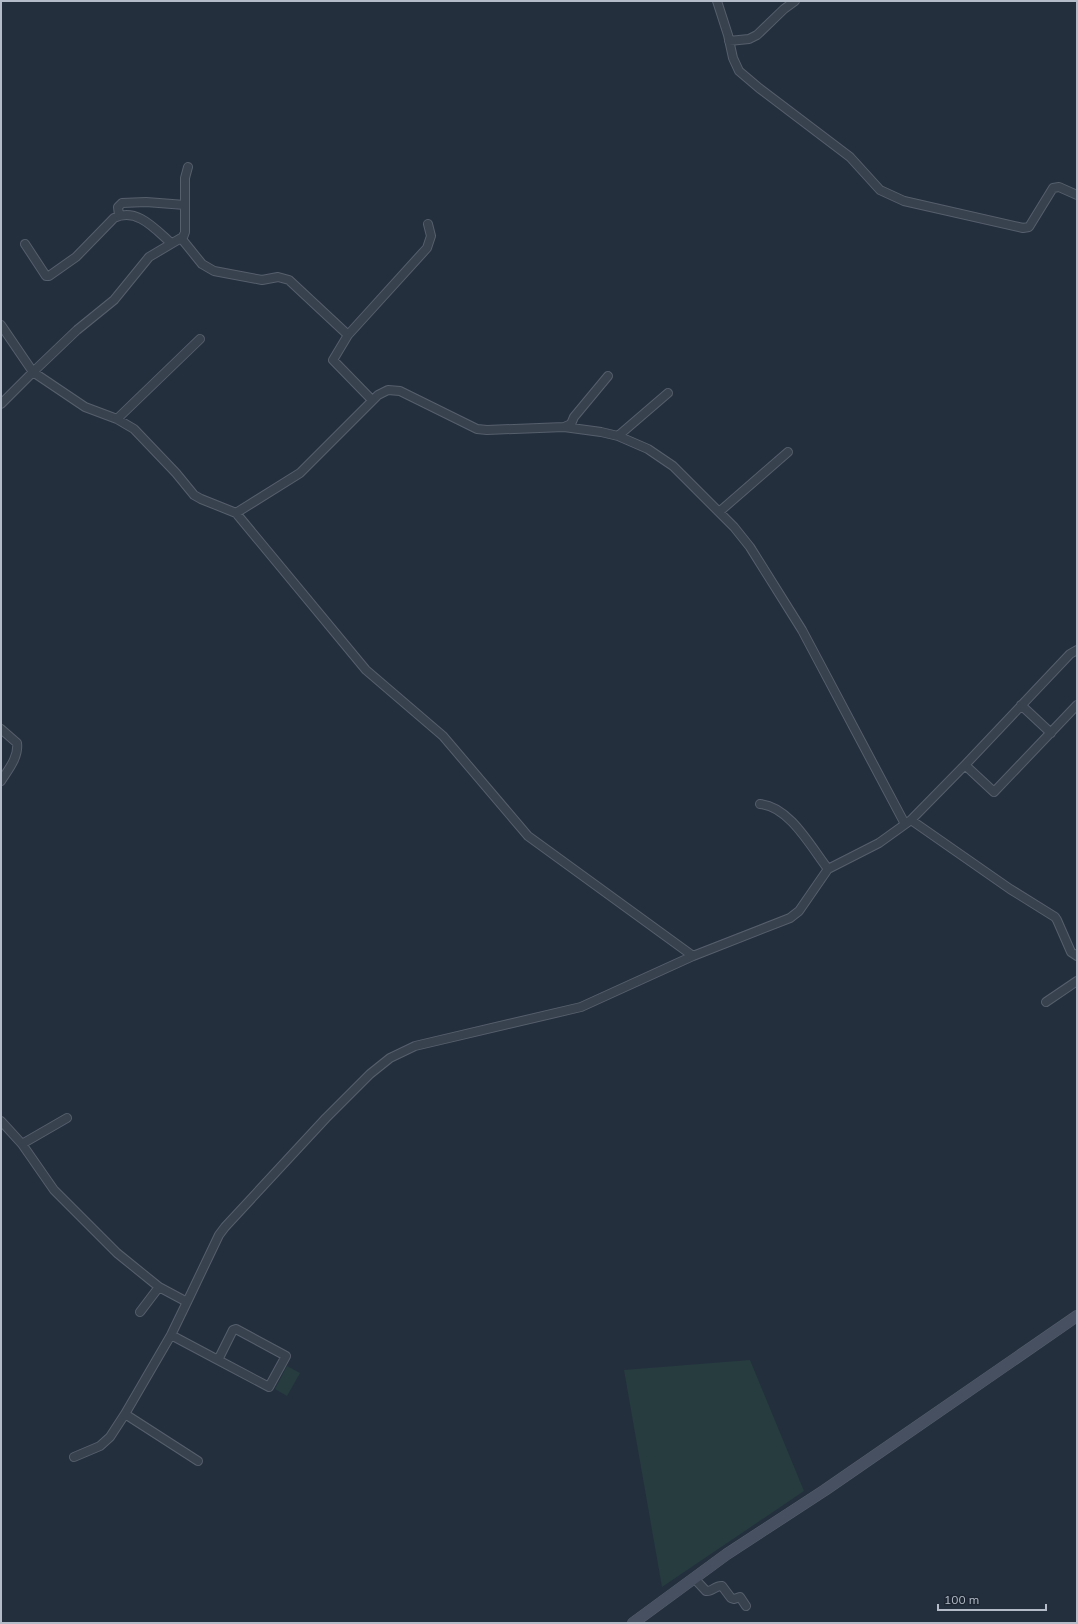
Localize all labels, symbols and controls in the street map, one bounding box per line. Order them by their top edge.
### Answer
scale bar [938,1586,1046,1612]
text: 100 m [944,1592,979,1607]

